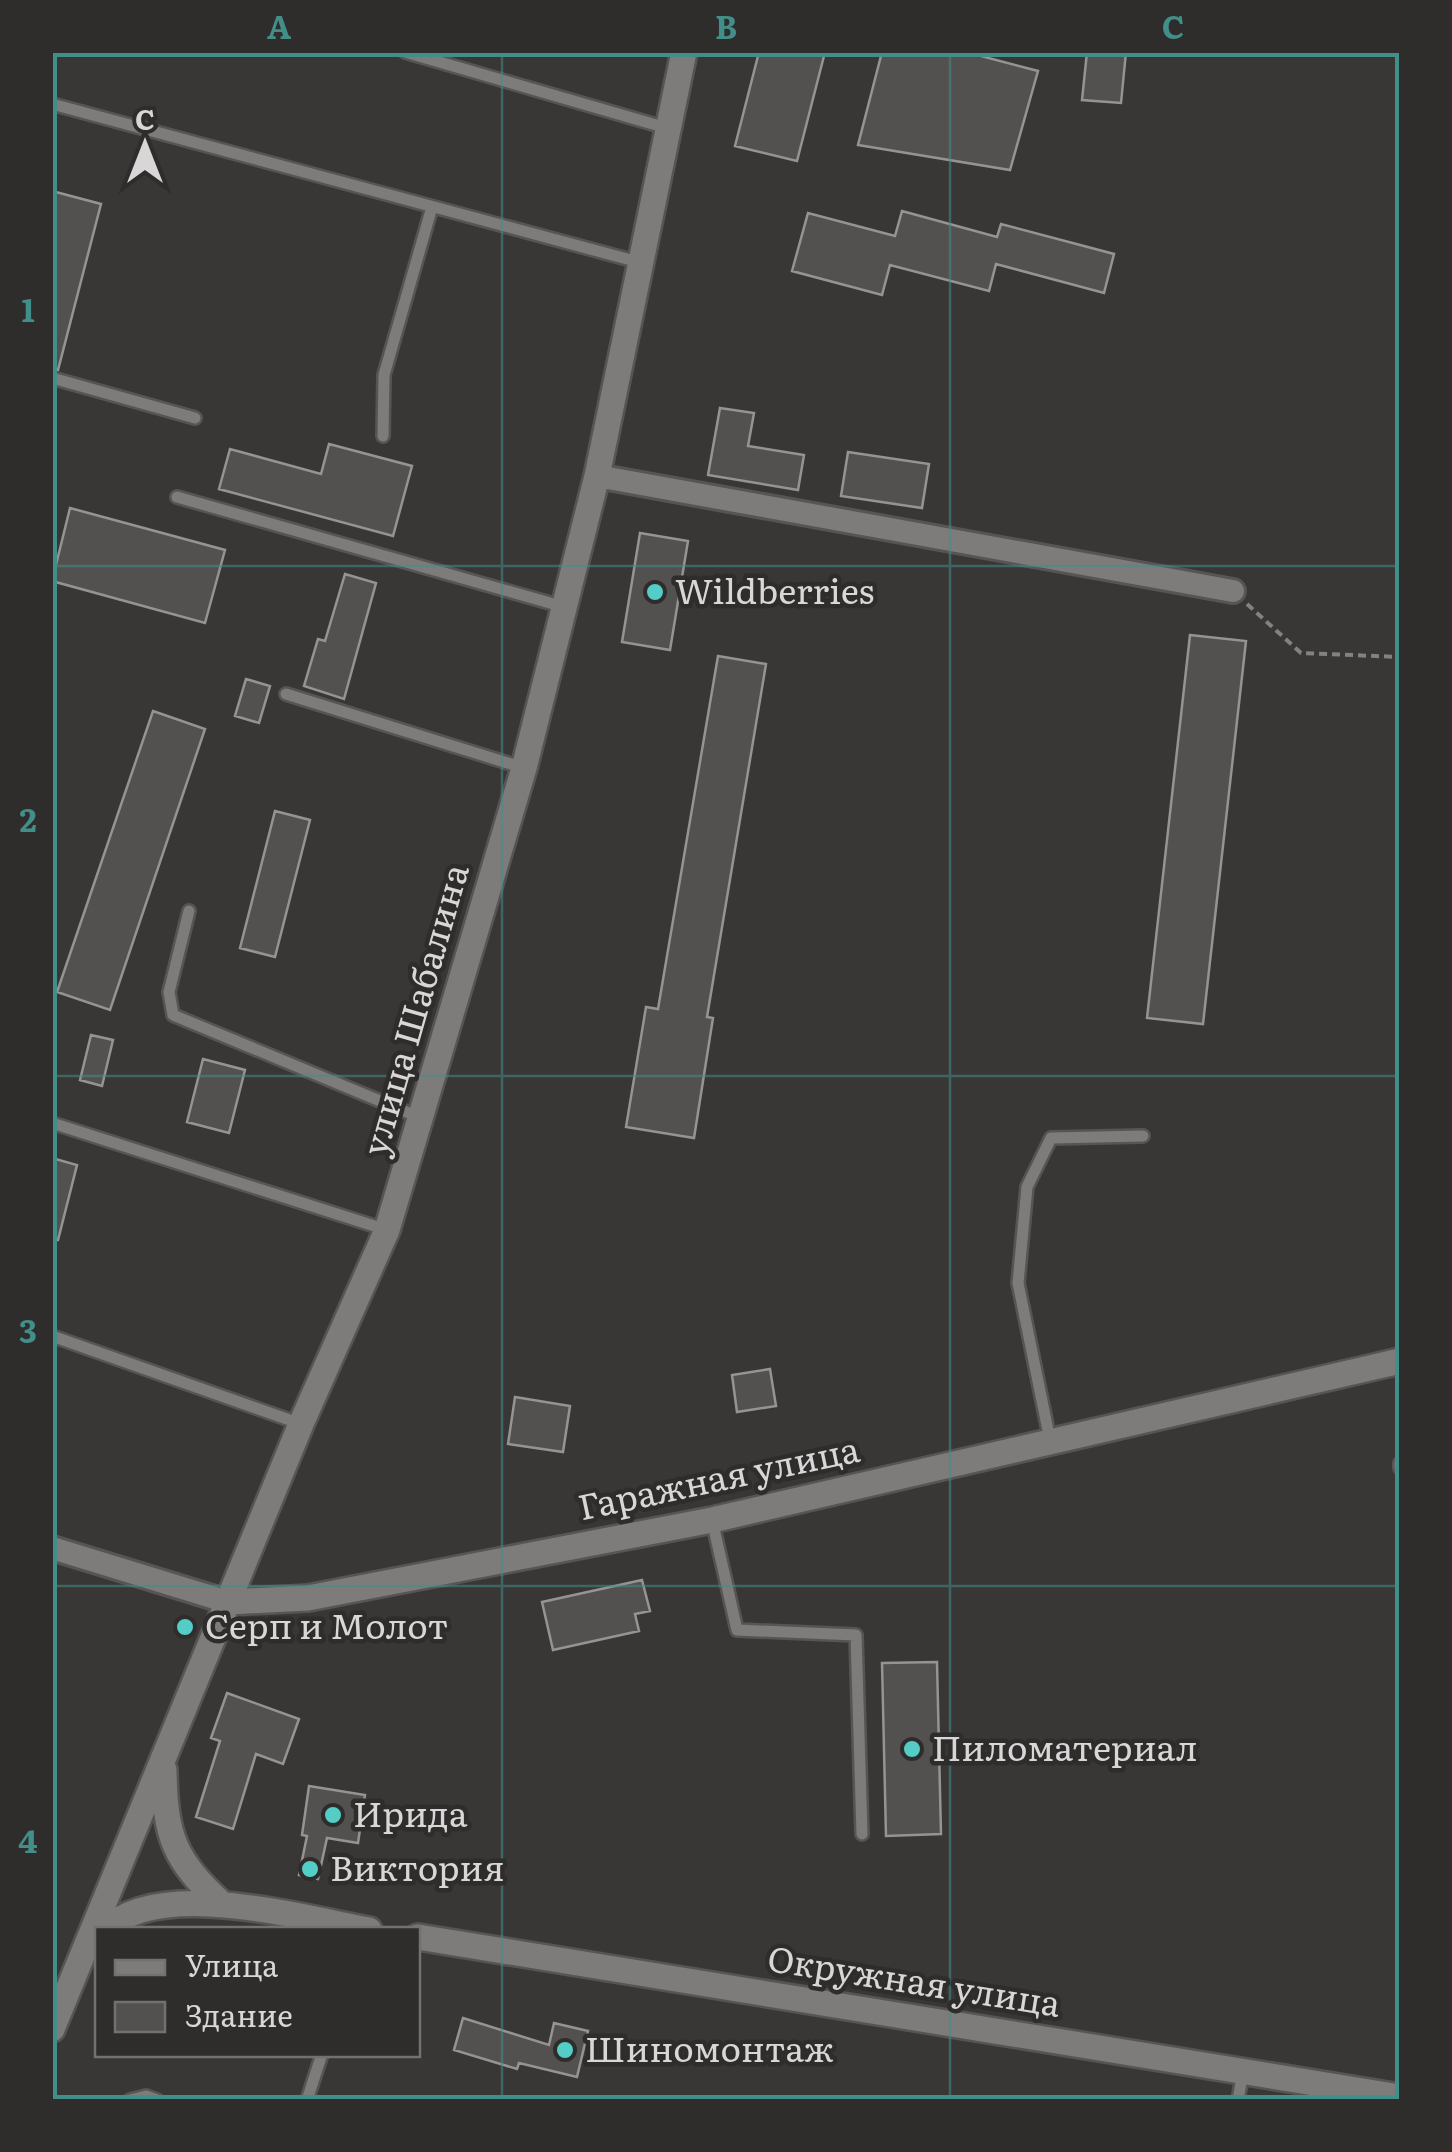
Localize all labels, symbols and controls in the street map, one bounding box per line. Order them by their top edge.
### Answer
text: A [267,1,291,49]
text: B [715,1,737,49]
text: C [1162,1,1184,49]
north arrow [95,95,195,195]
text: С [135,97,155,139]
text: 1 [21,284,35,332]
place label: Wildberries [675,563,874,615]
marker: Wildberries [644,581,666,603]
text: 2 [19,794,37,842]
street label: улица Шабалина [347,857,480,1161]
text: 3 [19,1305,37,1353]
street label: Гаражная улица [573,1421,864,1531]
place label: Серп и Молот [205,1598,448,1650]
marker: Серп и Молот [174,1616,196,1638]
place label: Пиломатериал [932,1720,1198,1772]
marker: Пиломатериал [901,1738,923,1760]
place label: Ирида [353,1786,468,1838]
marker: Ирида [322,1804,344,1826]
text: 4 [18,1815,38,1863]
place label: Виктория [330,1840,504,1892]
marker: Виктория [299,1858,321,1880]
legend [95,1927,420,2057]
street label: Окружная улица [764,1930,1065,2028]
text: Улица [185,1942,279,1986]
text: Здание [185,1992,293,2036]
place label: Шиномонтаж [585,2021,834,2073]
marker: Шиномонтаж [554,2039,576,2061]

